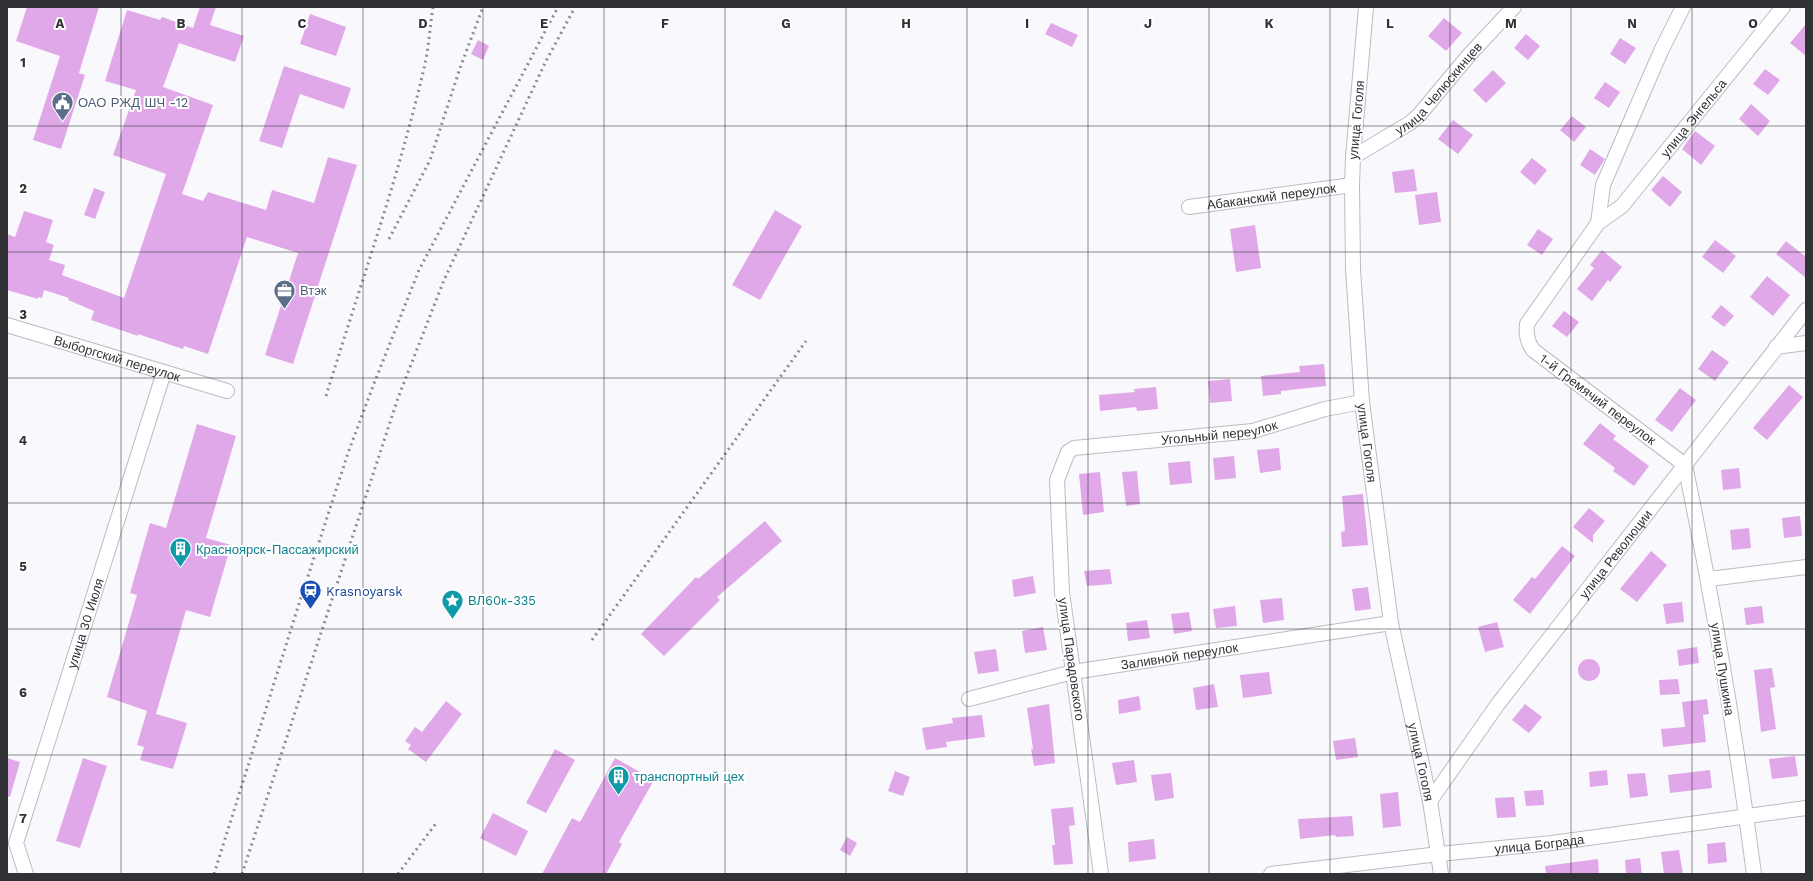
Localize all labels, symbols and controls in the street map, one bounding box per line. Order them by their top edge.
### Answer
text: A [56,16,65,31]
text: B [177,16,186,31]
text: C [298,16,307,31]
text: D [418,16,428,31]
text: E [540,16,548,31]
text: F [661,16,669,31]
text: G [781,16,791,31]
text: H [901,16,911,31]
text: I [1025,16,1029,31]
text: J [1144,16,1152,31]
text: K [1264,16,1274,31]
text: L [1386,16,1394,31]
text: M [1505,16,1517,31]
text: N [1627,16,1637,31]
text: O [1748,16,1758,31]
street label: улица Челюскинцев [1393,39,1485,138]
text: 1 [20,55,26,70]
street label: улица Энгельса [1658,76,1730,160]
street label: улица Гоголя [1346,80,1367,160]
public building icon: ОАО РЖД ШЧ -12 [50,89,76,122]
place label: ОАО РЖД ШЧ -12 [78,95,188,110]
street label: Абаканский переулок [1206,180,1337,213]
text: 2 [19,181,27,196]
office icon: Втэк [272,277,298,310]
place label: Втэк [300,283,327,298]
text: 3 [19,307,27,322]
street label: Выборгский переулок [52,333,182,385]
street label: 1-й Гремячий переулок [1537,351,1659,448]
street label: улица Гоголя [1354,402,1379,483]
street label: Угольный переулок [1160,417,1279,448]
text: 4 [19,433,28,448]
street label: улица Революции [1576,507,1655,602]
building icon: Красноярск-Пассажирский [168,536,194,569]
place label: Красноярск-Пассажирский [196,542,359,557]
text: 5 [19,559,27,574]
street label: улица 30 Июля [64,576,107,670]
station icon: Krasnoyarsk [298,578,324,611]
place label: Krasnoyarsk [326,584,403,599]
place icon: ВЛ60к-335 [440,587,466,620]
place label: ВЛ60к-335 [468,593,536,608]
street label: улица Парадовского [1055,597,1088,722]
street label: улица Пушкина [1708,622,1737,717]
street label: Заливной переулок [1120,640,1239,673]
text: 6 [19,685,27,700]
street label: улица Гоголя [1405,722,1437,803]
building icon: транспортный цех [606,763,632,796]
place label: транспортный цех [634,769,745,784]
text: 7 [19,811,27,826]
street label: улица Бограда [1494,832,1586,857]

